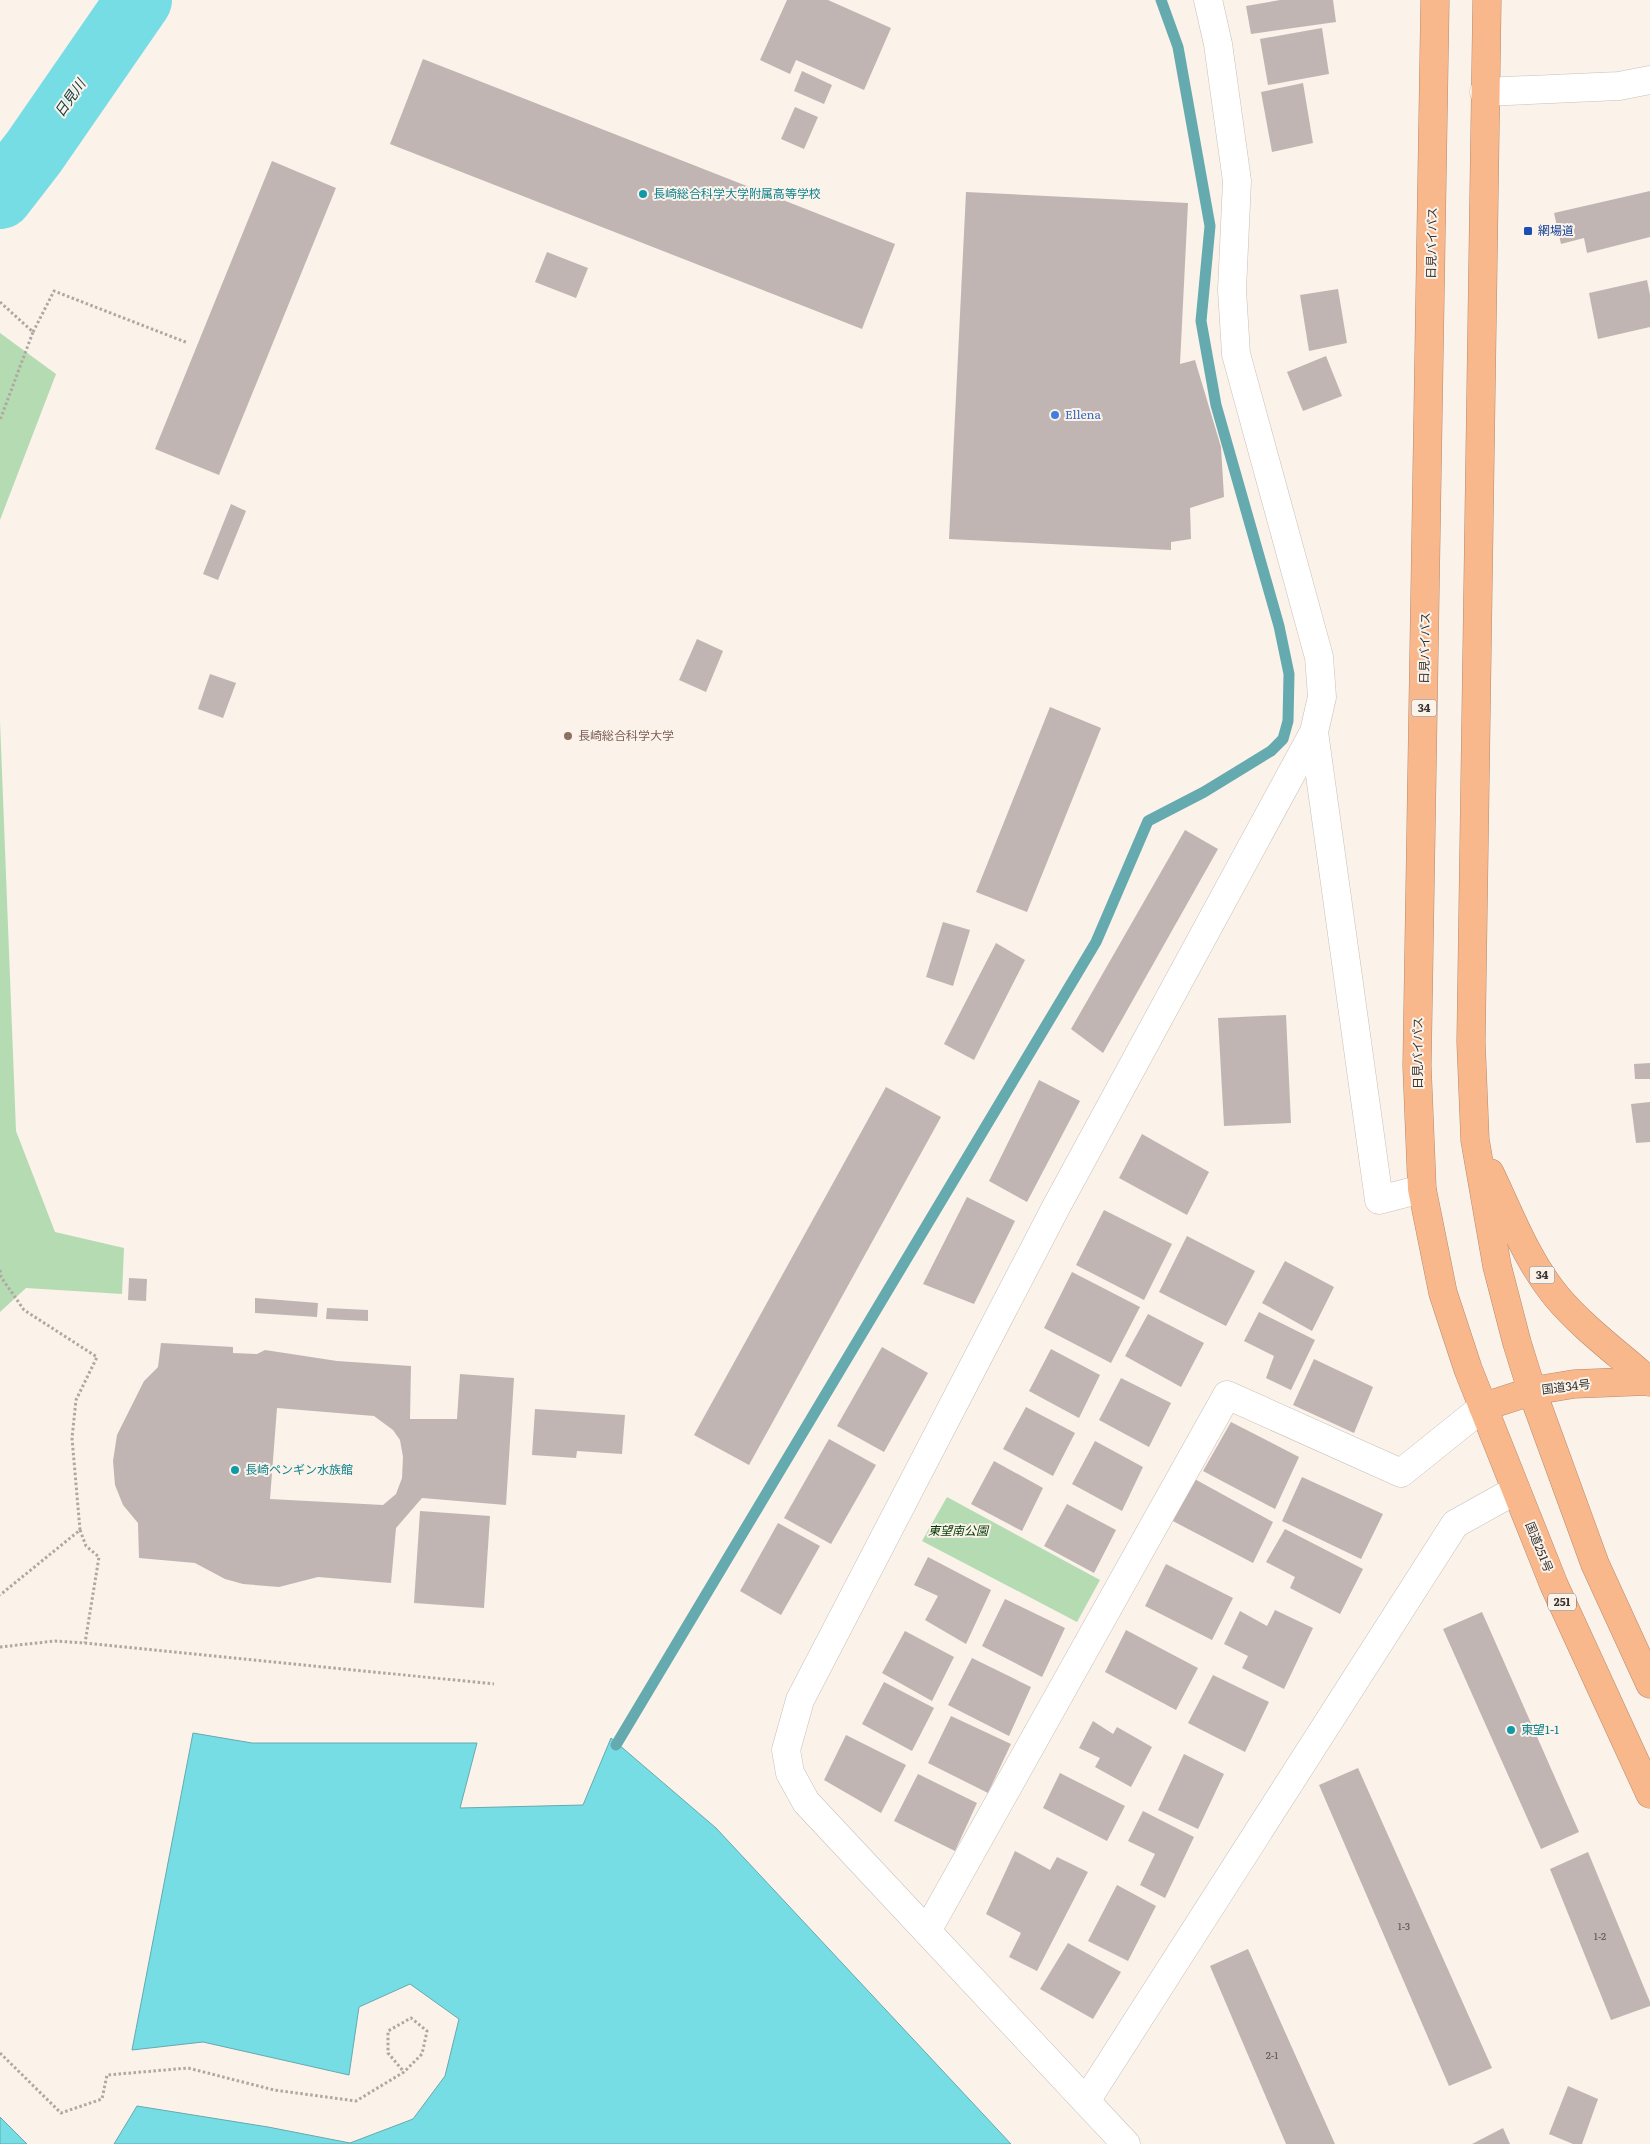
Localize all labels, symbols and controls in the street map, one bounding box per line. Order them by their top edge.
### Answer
water label: 日見川 [49,73,91,120]
place label: 長崎総合科学大学附属高等学校 [653,184,821,202]
marker: 長崎総合科学大学附属高等学校 [637,188,649,200]
street label: 日見バイパス [1421,207,1441,279]
place label: 網場道 [1538,221,1574,239]
marker: 網場道 [1522,225,1534,237]
place label: Ellena [1065,405,1102,423]
marker: Ellena [1049,409,1061,421]
street label: 日見バイパス [1414,612,1434,684]
road number: 34 [1412,700,1436,716]
place label: 長崎総合科学大学 [578,726,674,744]
marker: 長崎総合科学大学 [562,730,574,742]
street label: 日見バイパス [1408,1017,1426,1089]
road number: 34 [1530,1266,1554,1284]
street label: 国道34号 [1540,1374,1591,1398]
place label: 長崎ペンギン水族館 [245,1460,353,1478]
marker: 長崎ペンギン水族館 [229,1464,241,1476]
street label: 国道251号 [1522,1519,1558,1575]
park label: 東望南公園 [928,1521,990,1539]
road number: 251 [1548,1594,1576,1610]
place label: 東望1-1 [1521,1720,1559,1738]
marker: 東望1-1 [1505,1724,1517,1736]
house number: 1-3 [1398,1918,1410,1933]
house number: 1-2 [1594,1928,1606,1943]
house number: 2-1 [1266,2047,1278,2062]

